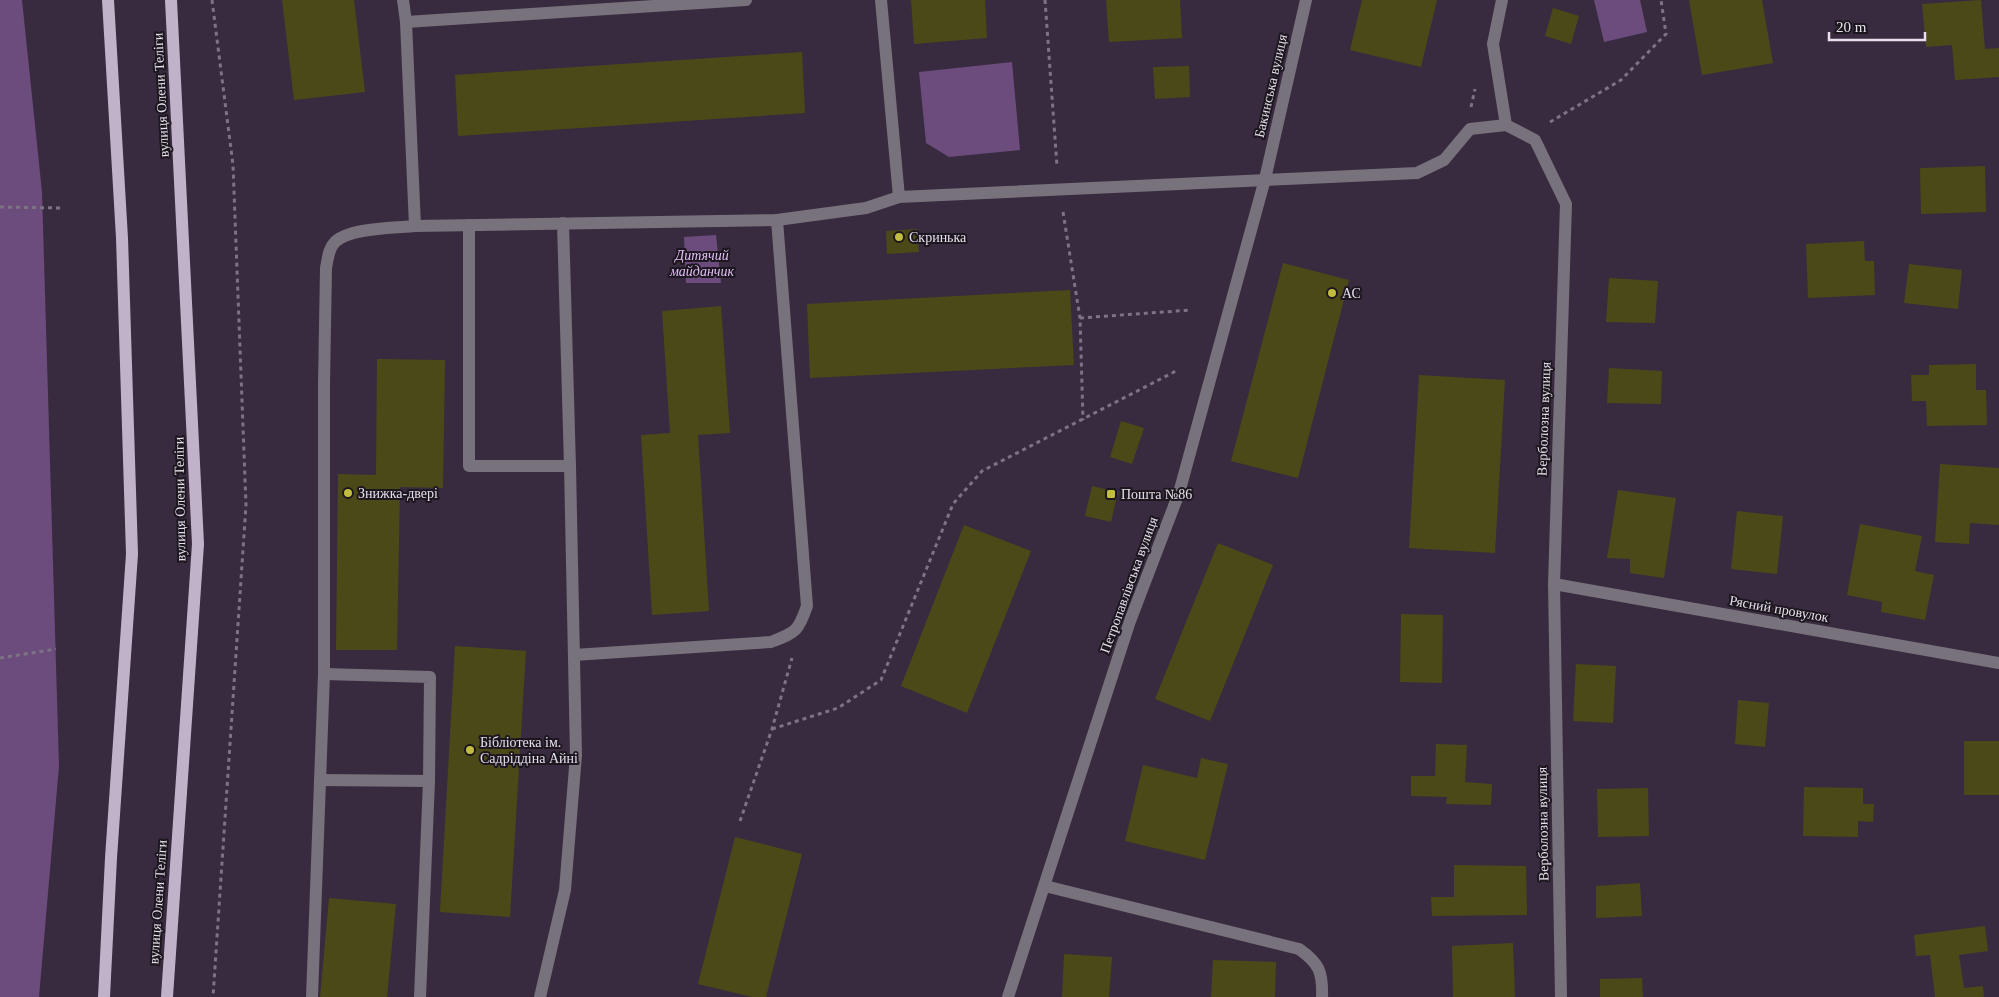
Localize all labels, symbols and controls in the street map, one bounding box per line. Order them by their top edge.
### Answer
scale bar [1829,10,1925,42]
text: 20 m [1836,19,1867,35]
street label: вулиця Олени Теліги [150,32,172,158]
street label: Бакинська вулиця [1252,32,1290,139]
place label: Скринька [909,230,967,245]
marker: Скринька [893,231,905,243]
park label: Дитячий майданчик [669,248,735,279]
place label: АС [1342,286,1361,301]
marker: АС [1326,287,1338,299]
street label: Верболозна вулиця [1535,361,1554,476]
street label: вулиця Олени Теліги [171,436,189,561]
place label: Знижка-двері [358,486,438,501]
marker: Знижка-двері [342,487,354,499]
place label: Пошта №86 [1121,487,1192,502]
marker: Пошта №86 [1105,488,1117,500]
street label: Петропавлівська вулиця [1097,514,1161,655]
street label: Рясний провулок [1728,593,1830,625]
place label: Бібліотека ім. Садріддіна Айні [480,735,578,766]
marker: Бібліотека ім. Садріддіна Айні [464,744,476,756]
street label: Верболозна вулиця [1534,766,1551,881]
street label: вулиця Олени Теліги [146,839,170,965]

